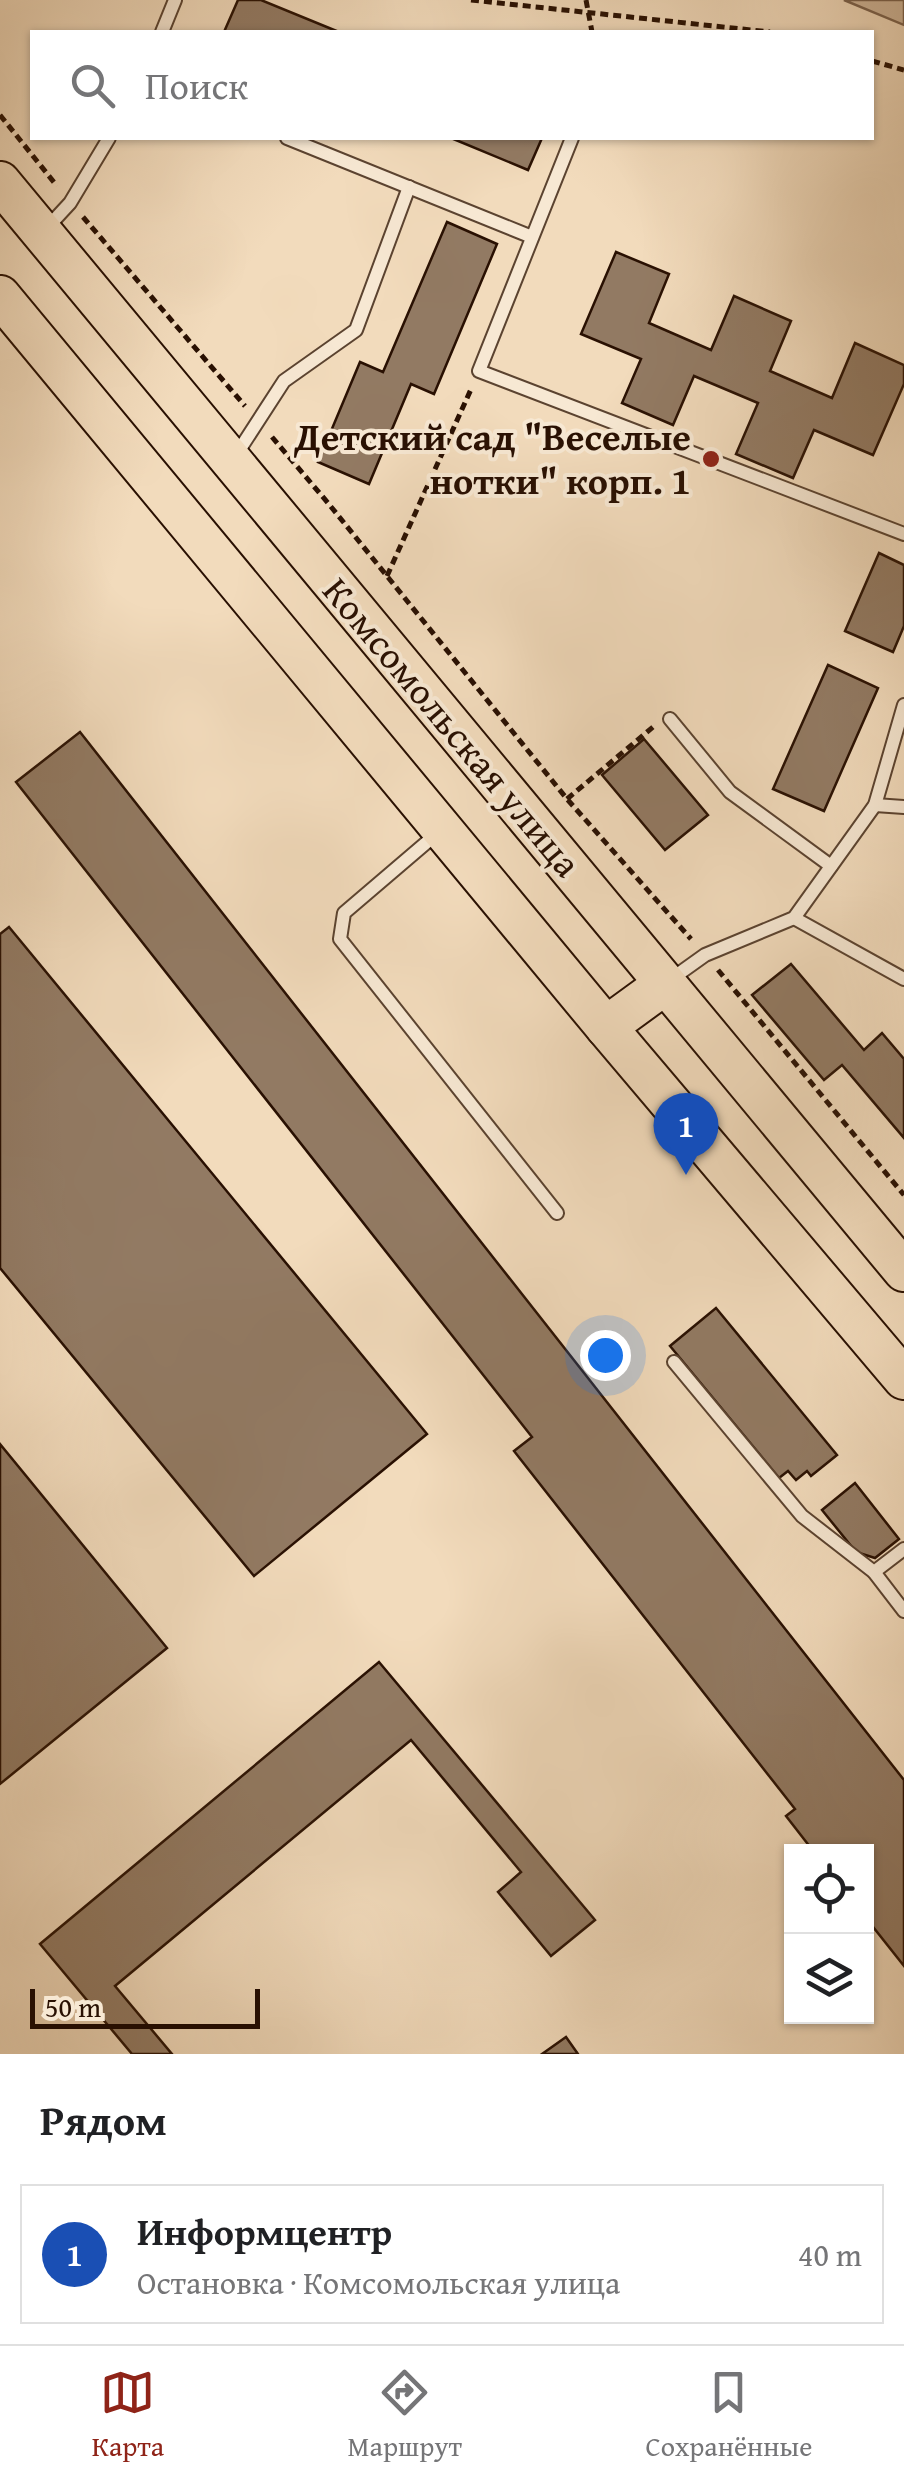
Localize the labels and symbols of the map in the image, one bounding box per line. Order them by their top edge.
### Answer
place label: Детский сад "Веселые нотки" корп. 1 [293,408,691,508]
marker: Детский сад "Веселые нотки" корп. 1 [700,448,722,470]
street label: Комсомольская улица [310,564,595,889]
pin: 1 [654,1092,718,1175]
your location [580,1330,631,1381]
scale bar [30,1984,260,2028]

